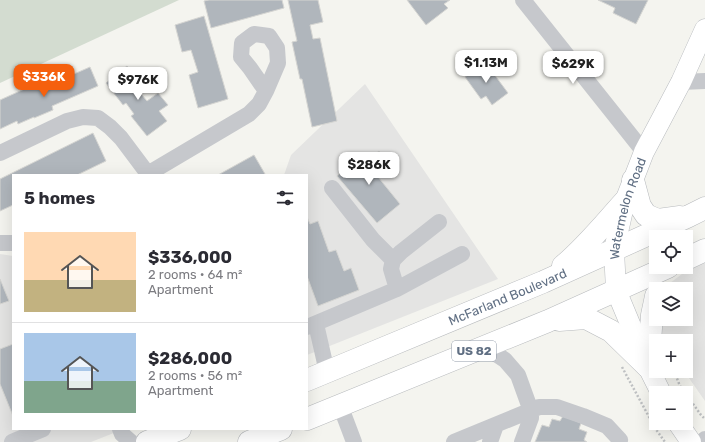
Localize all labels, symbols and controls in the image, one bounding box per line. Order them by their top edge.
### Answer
pin: $1.13M [453,50,519,84]
pin: $629K [545,51,601,85]
text: $1.13M [464,55,508,70]
text: $629K [552,56,594,71]
pin: $336K [16,64,72,98]
pin: $976K [110,67,166,101]
text: $336K [23,69,65,84]
text: $976K [117,72,159,87]
pin: $286K [341,152,397,186]
street label: Watermelon Road [607,155,649,260]
text: $286K [347,157,391,172]
icon: filters [274,187,296,209]
text: 5 homes [24,188,95,208]
map controls [649,230,693,430]
button: locate [649,230,693,274]
text: $336,000 [148,247,232,267]
icon: home [56,248,104,296]
street label: McFarland Boulevard [446,265,569,329]
text: 2 rooms · 64 m² [148,267,243,282]
text: Apartment [148,282,213,297]
button: layers [649,282,693,326]
button: + [649,334,693,378]
road number: US 82 [452,341,496,361]
text: $286,000 [148,348,232,368]
icon: home [56,349,104,397]
text: 2 rooms · 56 m² [148,368,242,383]
text: Apartment [148,383,213,398]
button: − [649,386,693,430]

